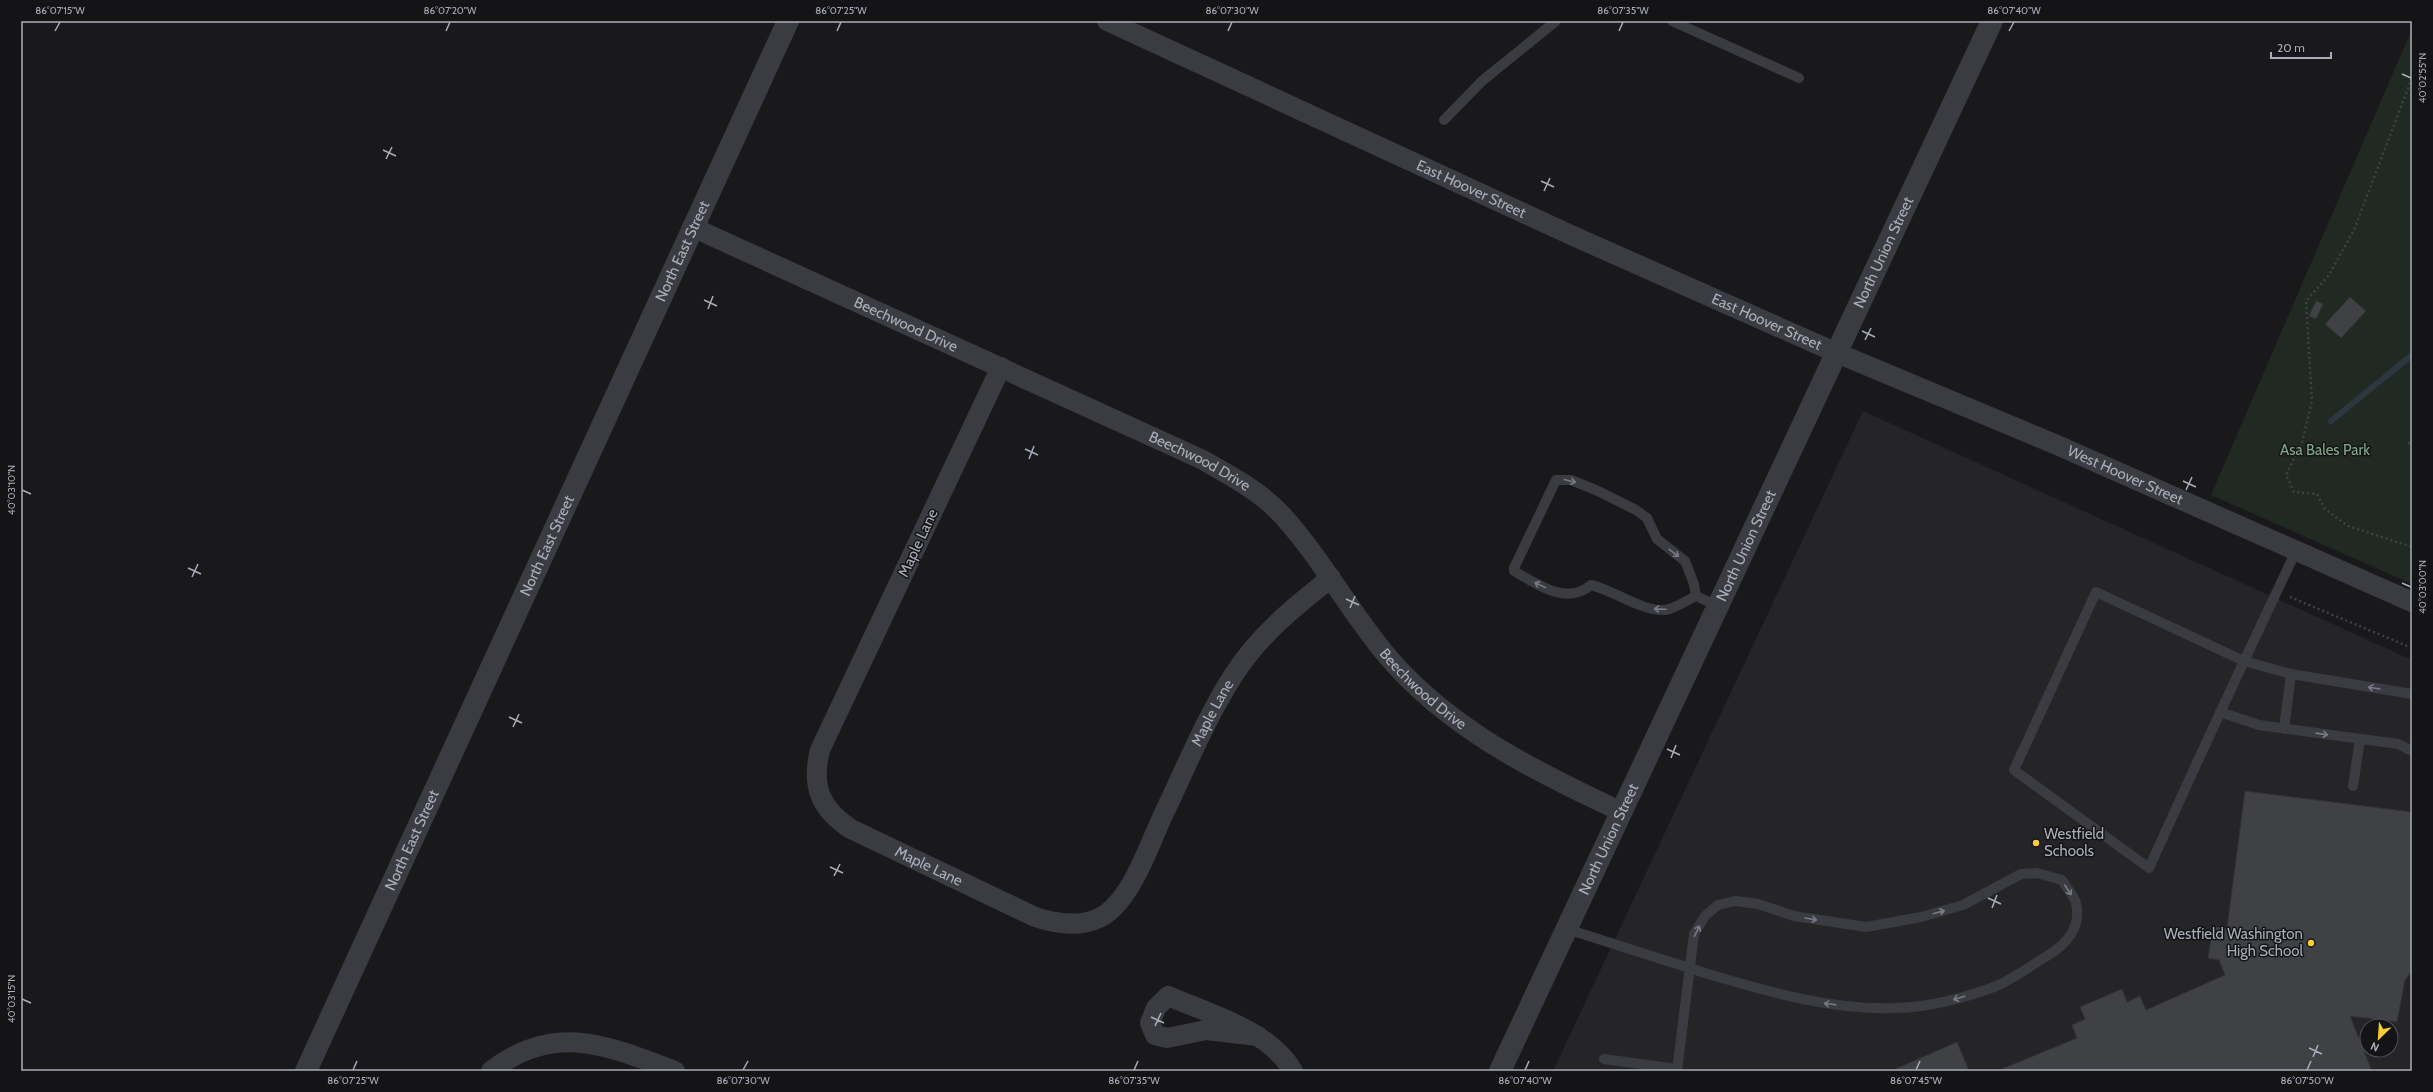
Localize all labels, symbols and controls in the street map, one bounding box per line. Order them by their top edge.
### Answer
text: 86°07'15"W [35,4,85,17]
text: 86°07'20"W [423,4,477,17]
text: 86°07'25"W [815,4,867,17]
text: 86°07'30"W [1205,4,1259,17]
text: 86°07'35"W [1597,4,1649,17]
text: 86°07'40"W [1987,4,2041,17]
scale bar [2271,34,2331,60]
text: 20 m [2277,40,2305,55]
text: 40°02'55"N [2416,53,2429,103]
street label: East Hoover Street [1414,156,1529,222]
street label: North Union Street [1850,194,1917,311]
street label: North East Street [651,198,713,304]
street label: East Hoover Street [1709,290,1824,354]
street label: Beechwood Drive [851,293,961,356]
street label: Beechwood Drive [1146,427,1254,495]
park label: Asa Bales Park [2280,441,2370,459]
street label: West Hoover Street [2065,442,2186,509]
text: 40°03'10"N [5,465,18,515]
one-way arrow [1564,478,1577,486]
street label: North Union Street [1712,487,1780,604]
street label: North East Street [516,493,578,599]
street label: Maple Lane [894,506,942,580]
one-way arrow [1668,548,1679,557]
text: 40°03'00"N [2416,560,2429,614]
one-way arrow [1534,581,1546,588]
one-way arrow [1654,605,1667,613]
street label: Beechwood Drive [1376,645,1470,733]
street label: Maple Lane [1187,676,1238,749]
one-way arrow [2367,684,2380,692]
one-way arrow [2315,730,2328,738]
street label: North Union Street [1575,781,1642,898]
street label: North East Street [381,787,443,893]
place label: Westfield Schools [2044,825,2104,860]
marker: Westfield Schools [2031,838,2041,848]
street label: Maple Lane [892,842,966,890]
one-way arrow [2064,884,2072,895]
one-way arrow [1932,908,1945,915]
one-way arrow [1804,915,1817,923]
one-way arrow [1694,925,1701,937]
place label: Westfield Washington High School [2164,925,2303,960]
marker: Westfield Washington High School [2306,938,2316,948]
text: 40°03'15"N [5,975,18,1023]
one-way arrow [1952,995,1965,1002]
one-way arrow [1824,1001,1837,1008]
north arrow [2359,1018,2399,1058]
text: N [2368,1039,2381,1055]
text: 86°07'25"W [327,1074,379,1087]
text: 86°07'30"W [716,1074,770,1087]
text: 86°07'35"W [1108,1074,1160,1087]
text: 86°07'40"W [1498,1074,1552,1087]
text: 86°07'45"W [1890,1074,1942,1087]
text: 86°07'50"W [2280,1074,2334,1087]

